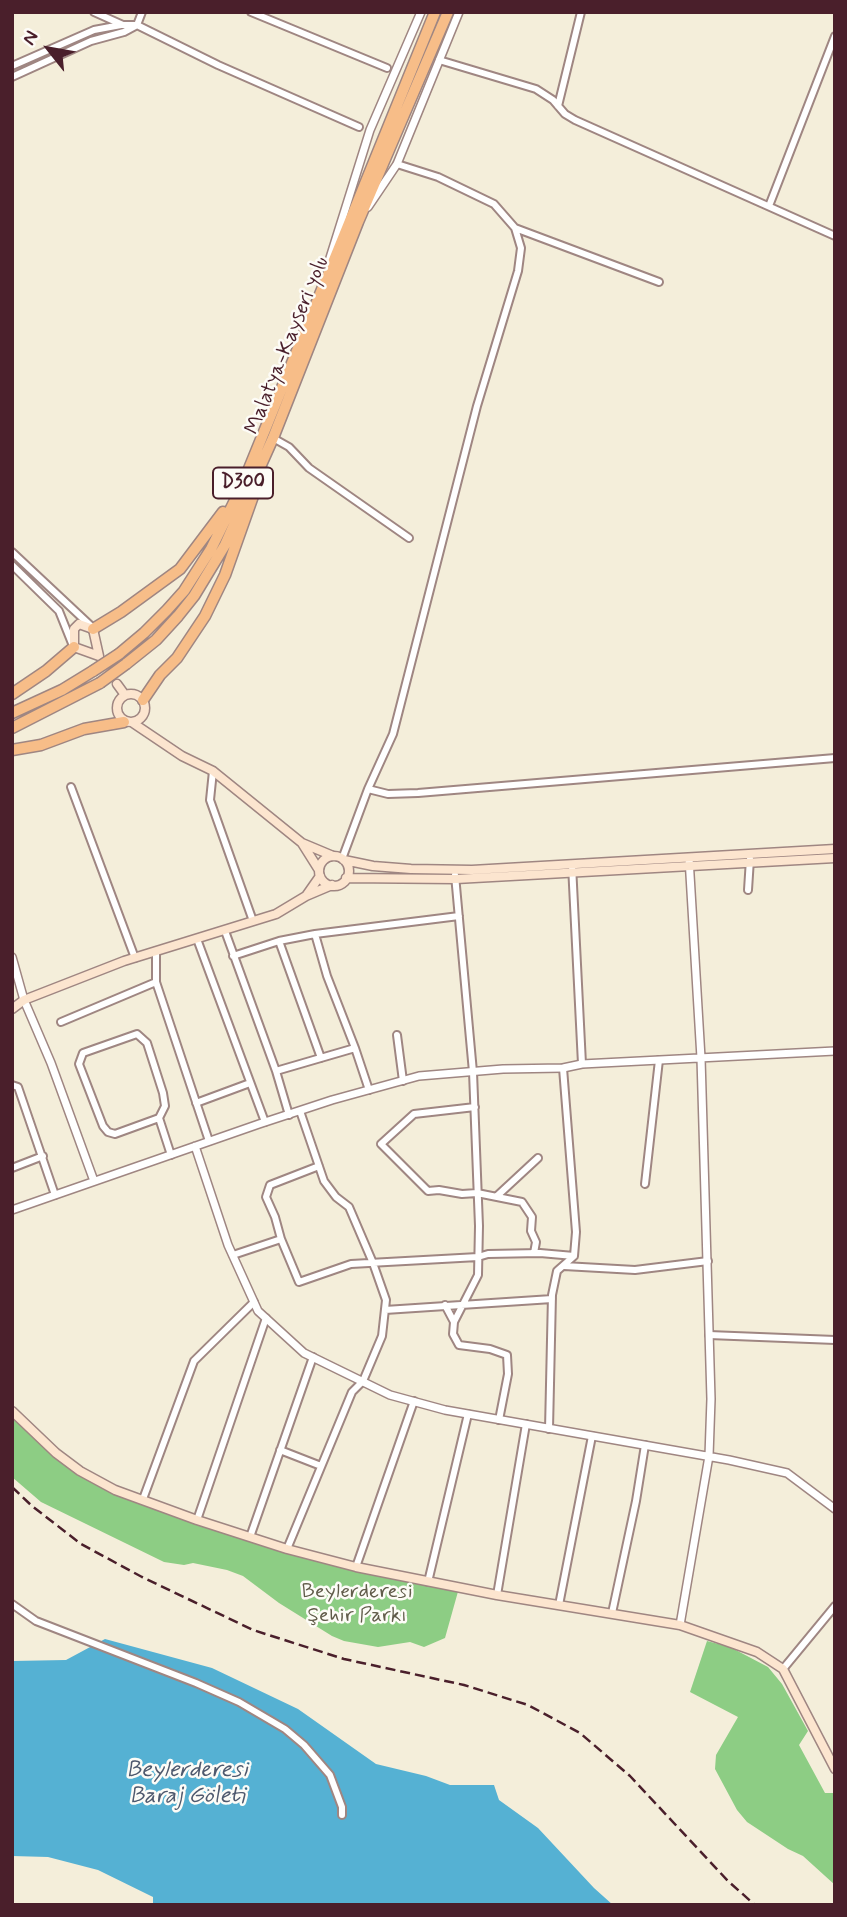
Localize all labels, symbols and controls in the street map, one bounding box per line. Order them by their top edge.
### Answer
north arrow [14,14,84,84]
text: N [17,26,45,50]
street label: Malatya-Kayseri yolu [241,253,335,439]
road number: D300 [213,468,273,498]
park label: Beylerderesi Şehir Parkı [301,1580,413,1630]
water label: Beylerderesi Baraj Göleti [126,1757,248,1811]

